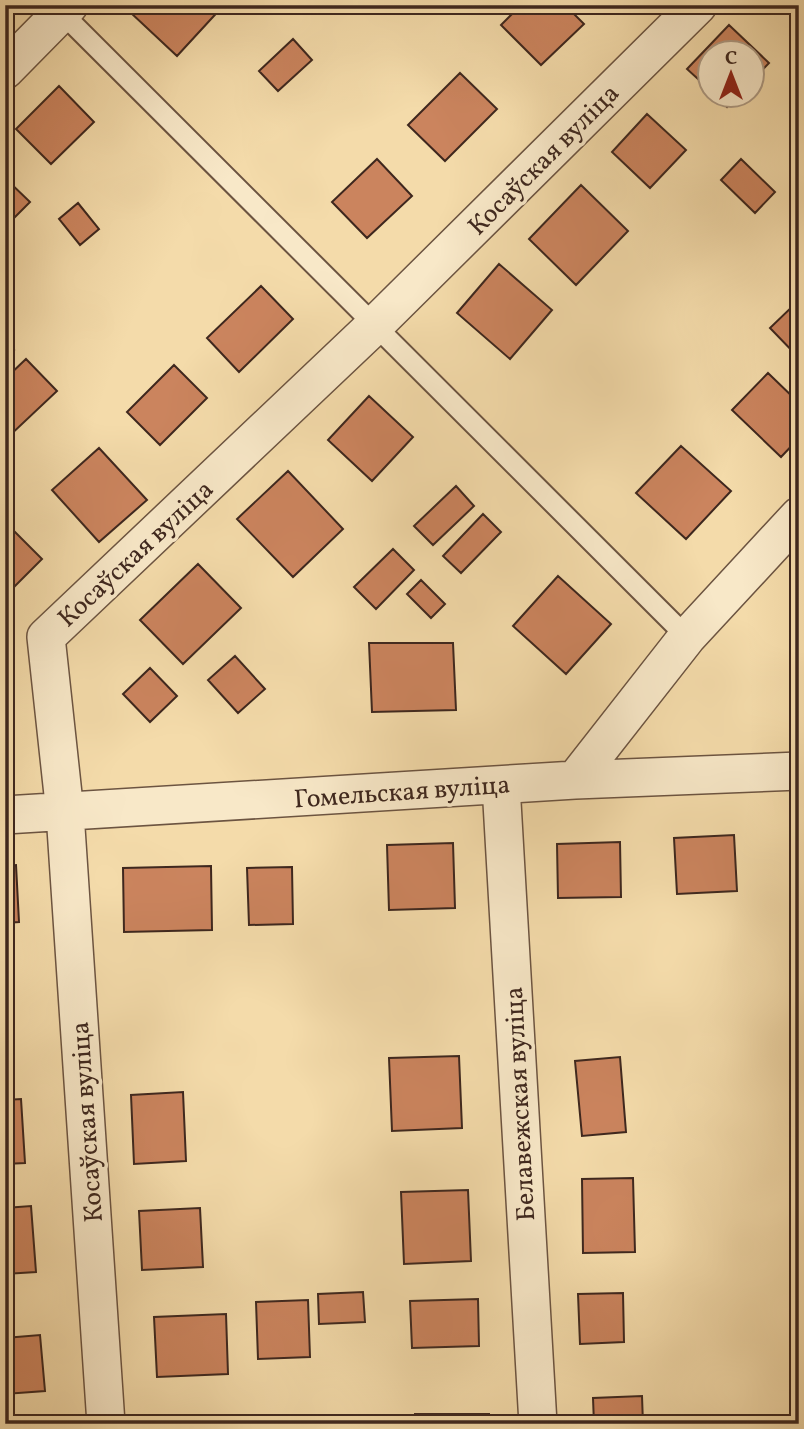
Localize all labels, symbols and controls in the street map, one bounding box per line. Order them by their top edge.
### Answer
north arrow [696,38,766,108]
text: С [725,46,737,72]
street label: Косаўская вуліца [461,77,628,244]
street label: Косаўская вуліца [51,473,222,636]
street label: Гомельская вуліца [293,767,512,819]
street label: Белавежская вуліца [497,986,545,1222]
street label: Косаўская вуліца [63,1020,113,1223]

